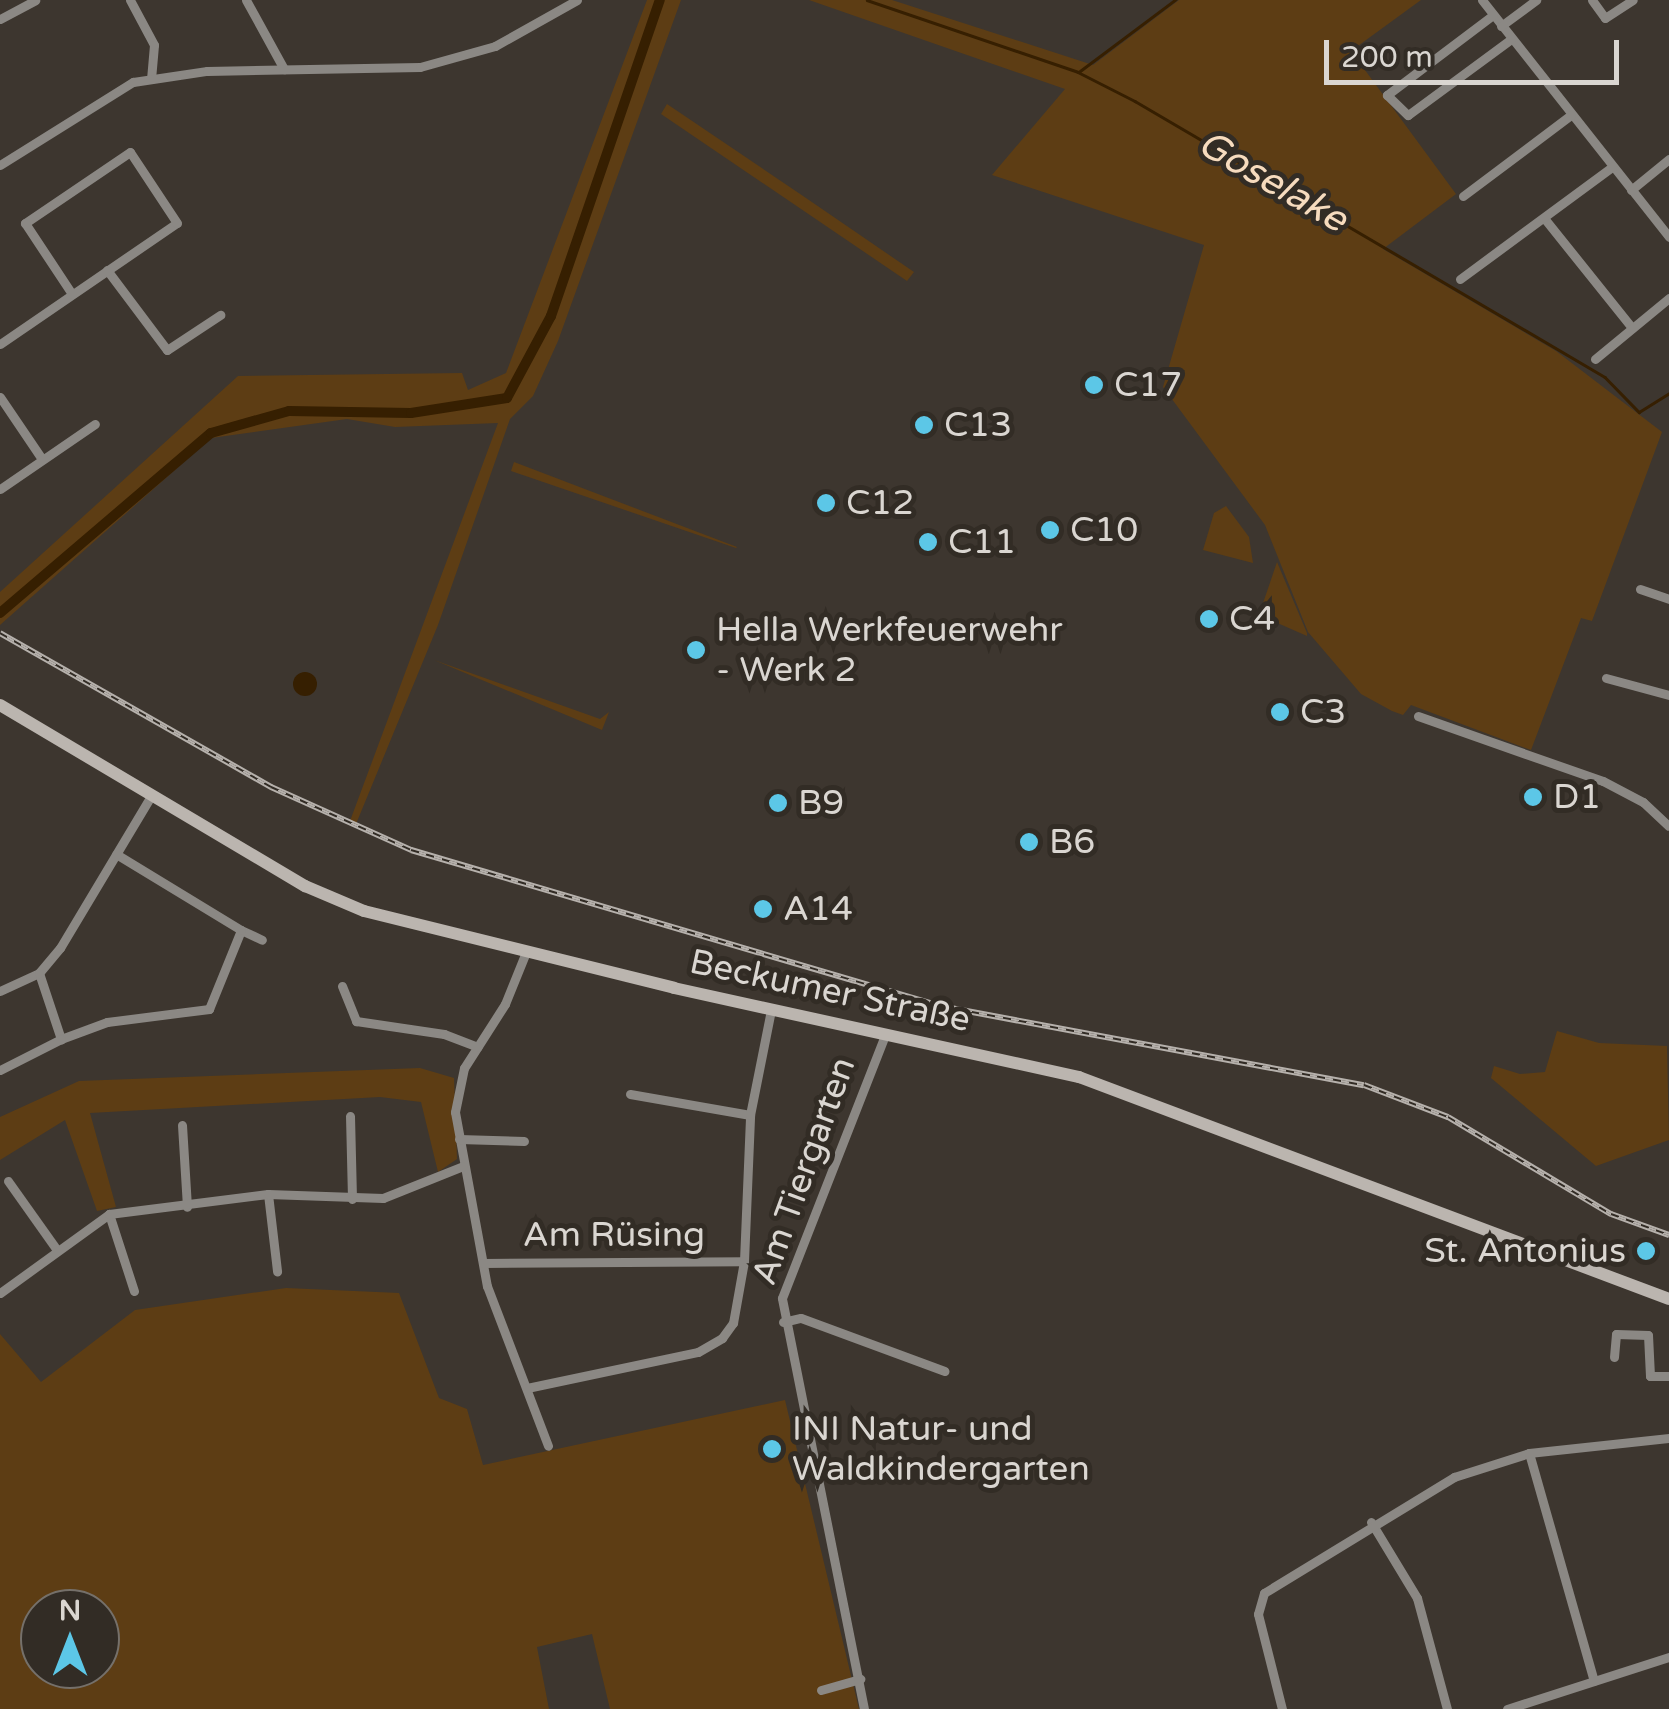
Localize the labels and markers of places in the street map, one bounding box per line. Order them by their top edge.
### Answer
place label: C17 [1114,364,1182,406]
marker: C17 [1083,374,1105,396]
place label: C13 [944,404,1012,446]
marker: C13 [913,414,935,436]
place label: C12 [846,482,914,524]
marker: C12 [815,492,837,514]
place label: C10 [1070,509,1138,551]
marker: C10 [1039,519,1061,541]
place label: C11 [948,521,1016,563]
marker: C11 [917,531,939,553]
place label: C4 [1229,598,1275,640]
marker: C4 [1198,608,1220,630]
place label: Hella Werkfeuerwehr - Werk 2 [716,609,1063,691]
marker: Hella Werkfeuerwehr - Werk 2 [685,639,707,661]
place label: C3 [1300,691,1346,733]
marker: C3 [1269,701,1291,723]
place label: D1 [1553,776,1601,818]
place label: B9 [798,782,844,824]
marker: D1 [1522,786,1544,808]
marker: B9 [767,792,789,814]
place label: B6 [1049,821,1095,863]
marker: B6 [1018,831,1040,853]
place label: A14 [783,888,853,930]
marker: A14 [752,898,774,920]
place label: St. Antonius [1424,1230,1626,1272]
marker: St. Antonius [1635,1240,1657,1262]
place label: INI Natur- und Waldkindergarten [792,1408,1090,1490]
marker: INI Natur- und Waldkindergarten [761,1438,783,1460]

